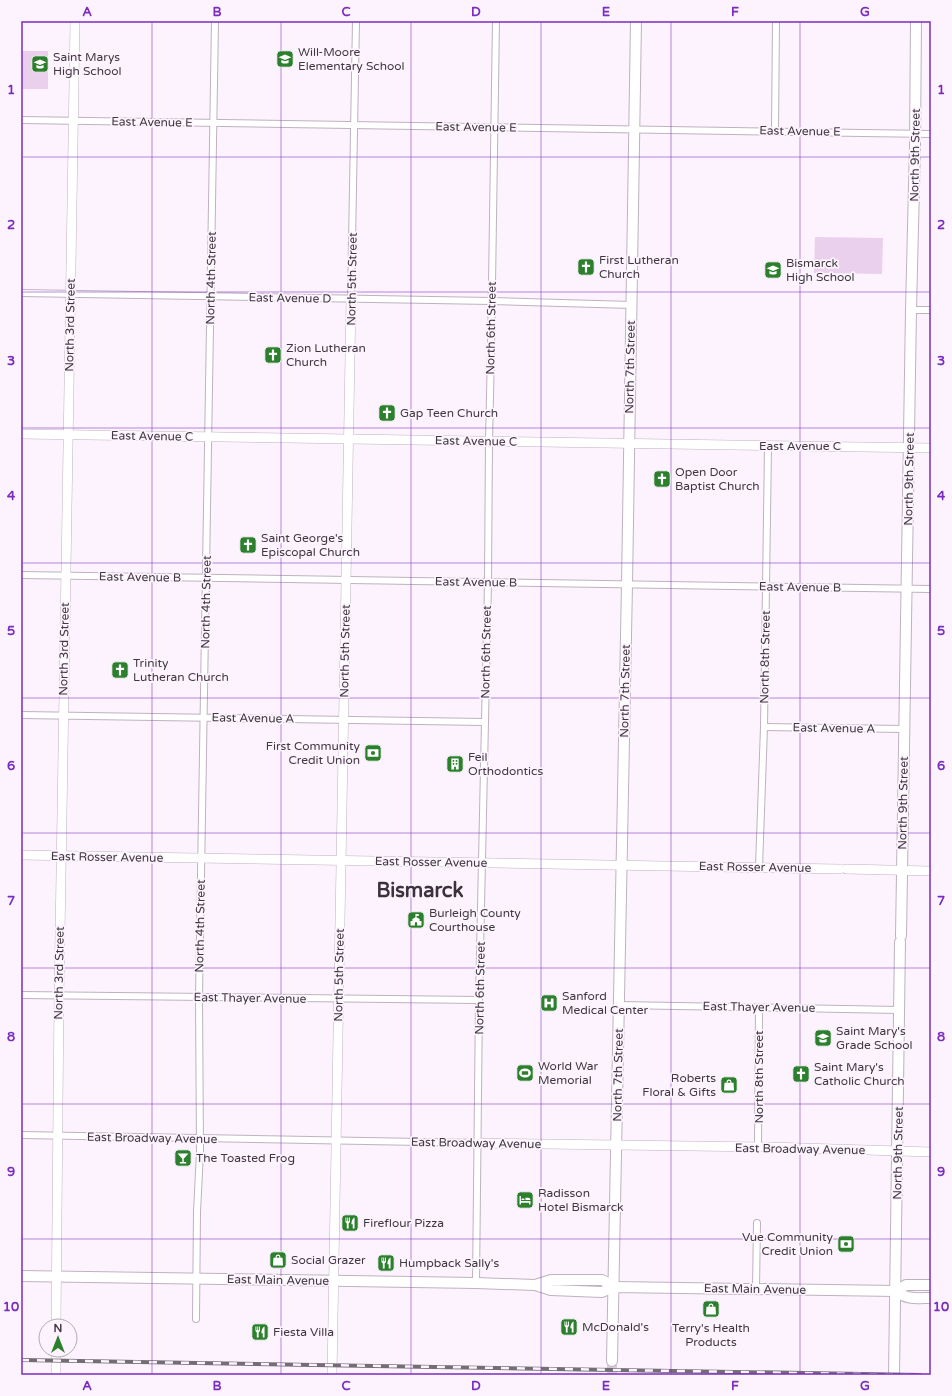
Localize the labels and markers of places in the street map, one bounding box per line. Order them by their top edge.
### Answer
place label: Will-Moore Elementary School [298,45,405,73]
school or university icon: Will-Moore Elementary School [275,49,295,69]
place label: Saint Marys High School [53,50,122,78]
school or university icon: Saint Marys High School [30,54,50,74]
place label: First Lutheran Church [599,253,679,281]
place label: Bismarck High School [786,256,855,284]
church icon: First Lutheran Church [576,257,596,277]
school or university icon: Bismarck High School [763,260,783,280]
place label: Zion Lutheran Church [286,341,366,369]
church icon: Zion Lutheran Church [263,345,283,365]
church icon: Gap Teen Church [377,403,397,423]
place label: Gap Teen Church [400,406,498,420]
place label: Open Door Baptist Church [675,465,760,493]
church icon: Open Door Baptist Church [652,469,672,489]
place label: Saint George's Episcopal Church [261,531,360,559]
church icon: Saint George's Episcopal Church [238,535,258,555]
place label: Trinity Lutheran Church [133,656,229,684]
church icon: Trinity Lutheran Church [110,660,130,680]
place label: First Community Credit Union [266,739,361,767]
bank icon: First Community Credit Union [363,743,383,763]
place label: Feil Orthodontics [468,750,543,778]
building icon: Feil Orthodontics [445,754,465,774]
place label: Burleigh County Courthouse [429,906,521,934]
public building icon: Burleigh County Courthouse [406,910,426,930]
place label: Sanford Medical Center [562,989,648,1017]
hospital icon: Sanford Medical Center [539,993,559,1013]
place label: Saint Mary's Grade School [836,1024,913,1052]
school or university icon: Saint Mary's Grade School [813,1028,833,1048]
place label: World War Memorial [538,1059,599,1087]
place label: Saint Mary's Catholic Church [814,1060,905,1088]
sports icon: World War Memorial [515,1063,535,1083]
church icon: Saint Mary's Catholic Church [791,1064,811,1084]
place label: Roberts Floral & Gifts [642,1071,716,1099]
shop icon: Roberts Floral & Gifts [719,1075,739,1095]
bar icon: The Toasted Frog [173,1148,193,1168]
place label: The Toasted Frog [196,1151,295,1165]
place label: Radisson Hotel Bismarck [538,1186,624,1214]
hotel icon: Radisson Hotel Bismarck [515,1190,535,1210]
restaurant icon: Fireflour Pizza [340,1213,360,1233]
place label: Fireflour Pizza [363,1216,444,1230]
place label: Vue Community Credit Union [742,1230,834,1258]
bank icon: Vue Community Credit Union [836,1234,856,1254]
shop icon: Social Grazer [268,1250,288,1270]
place label: Social Grazer [291,1253,366,1267]
restaurant icon: Humpback Sally's [376,1253,396,1273]
place label: Humpback Sally's [399,1256,499,1270]
shop icon: Terry's Health Products [701,1299,721,1319]
restaurant icon: McDonald's [559,1317,579,1337]
place label: McDonald's [582,1320,649,1334]
place label: Terry's Health Products [672,1321,750,1349]
restaurant icon: Fiesta Villa [250,1322,270,1342]
place label: Fiesta Villa [273,1325,334,1339]

